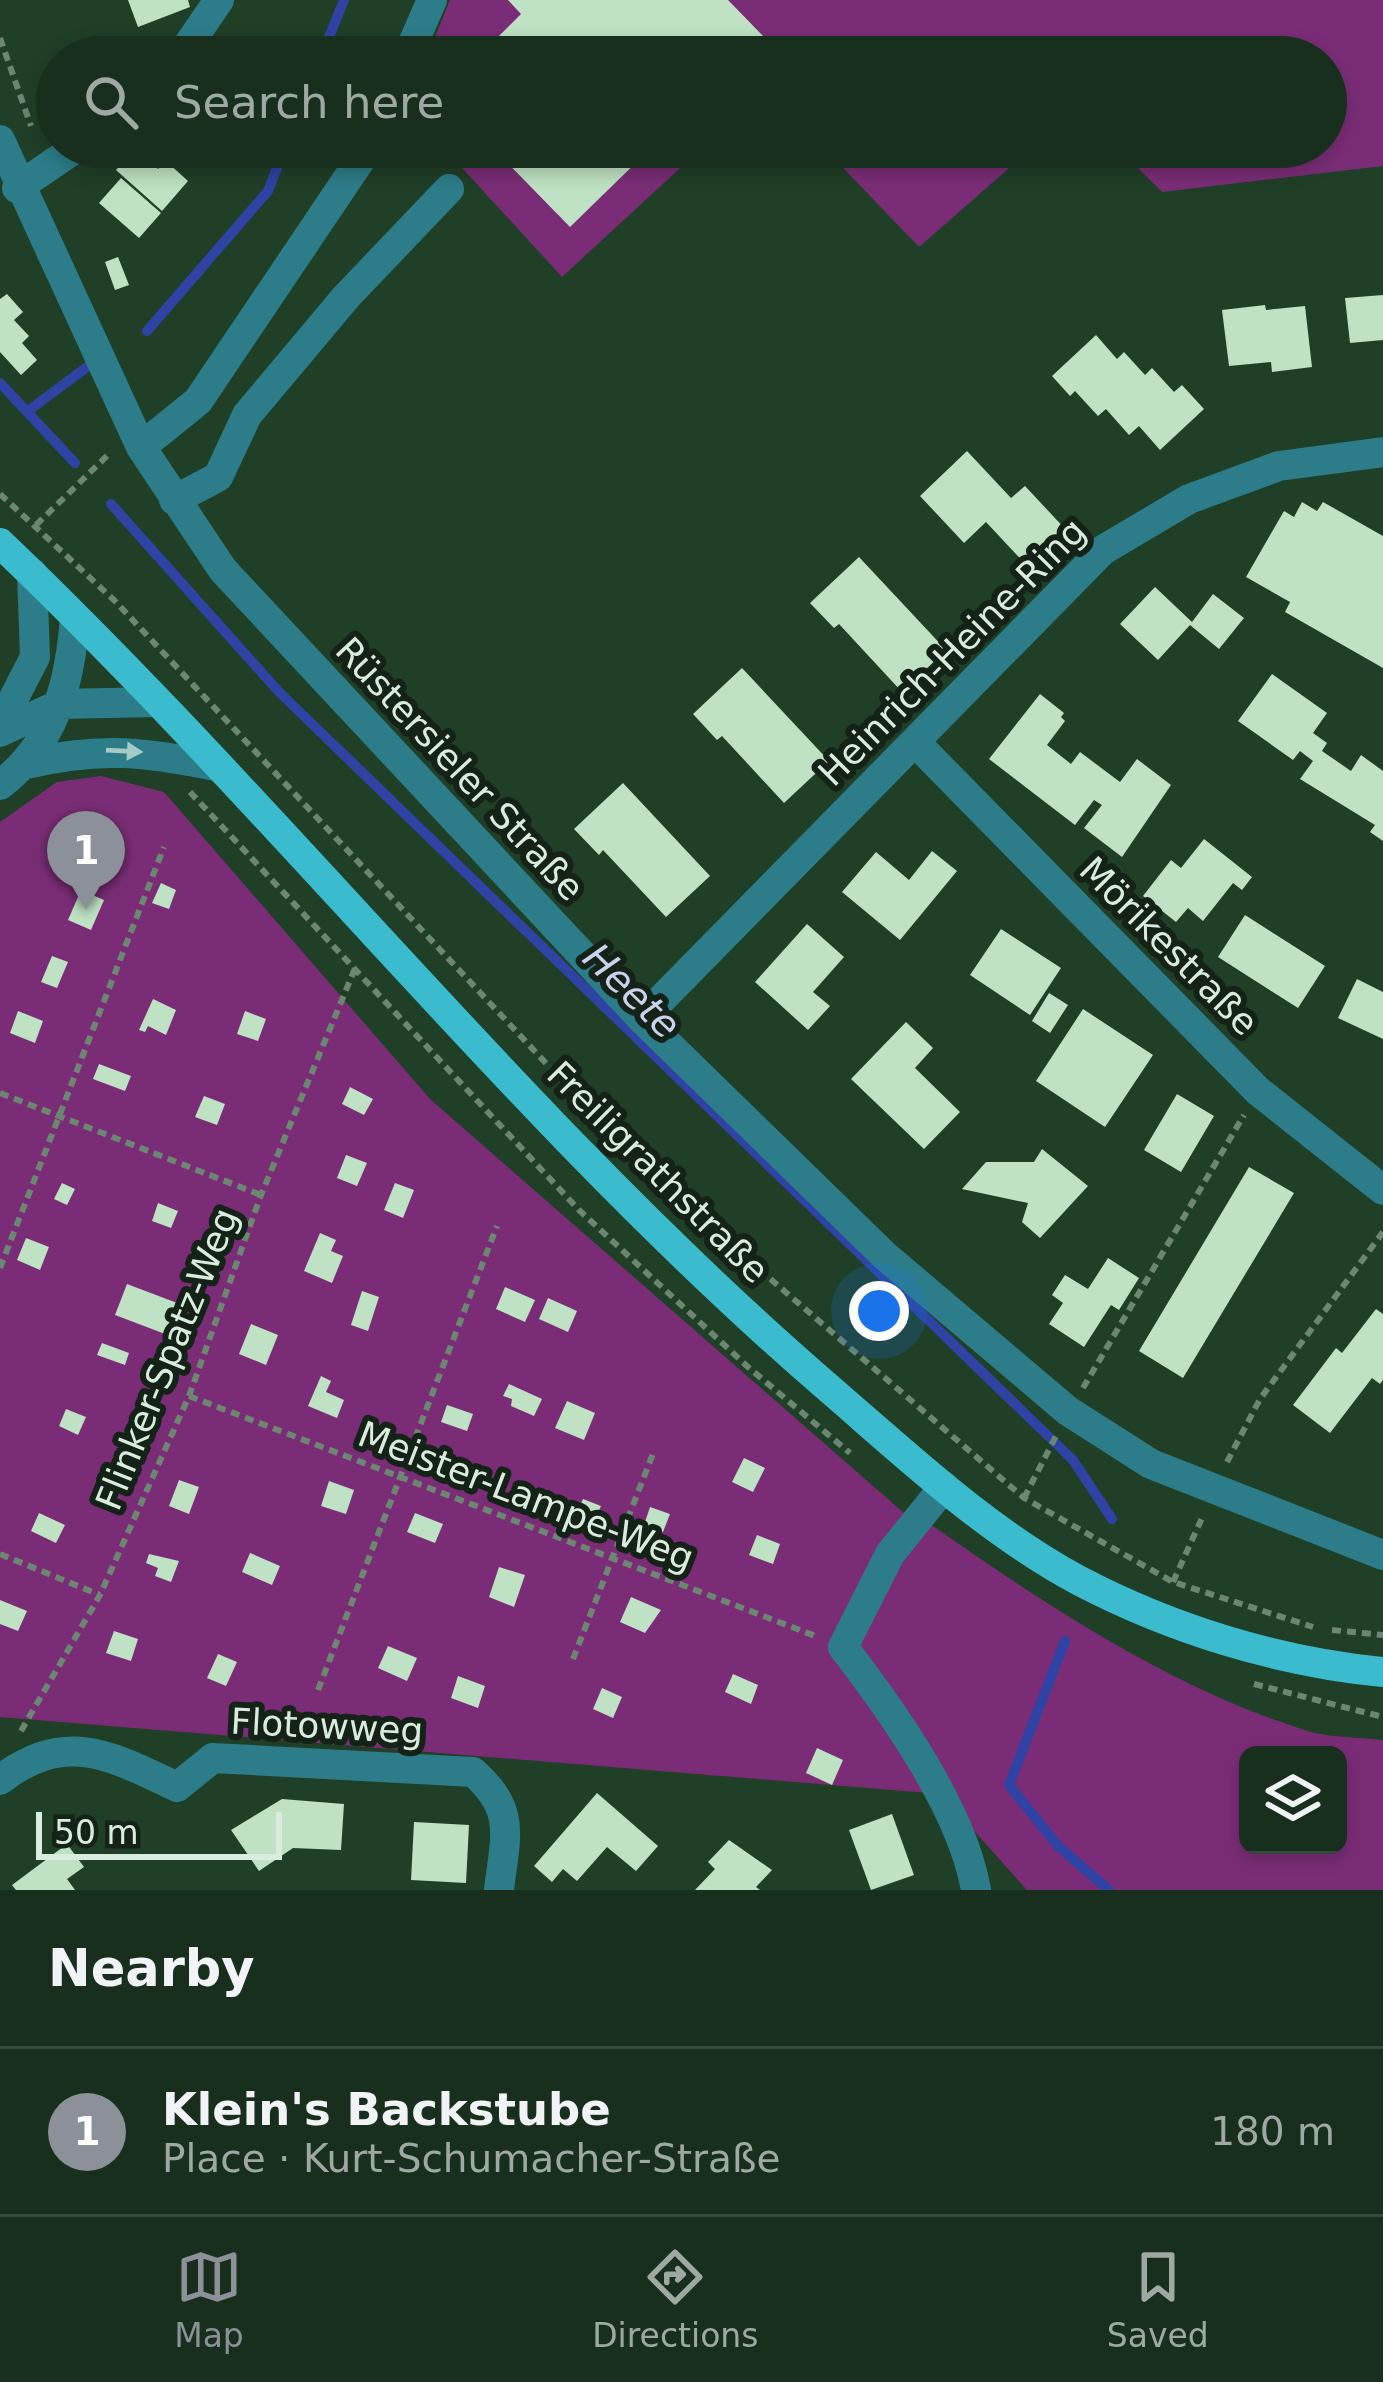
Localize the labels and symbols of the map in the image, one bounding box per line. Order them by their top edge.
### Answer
street label: Heinrich-Heine-Ring [810,510,1094,794]
street label: Rüstersieler Straße [328,629,592,909]
one-way arrow [106,742,144,761]
pin: 1 [47,811,125,910]
street label: Mörikestraße [1072,849,1266,1043]
water label: Heete [574,934,690,1048]
street label: Freiligrathstraße [539,1053,777,1291]
street label: Flinker-Spatz-Weg [88,1202,246,1516]
your location [849,1281,909,1341]
street label: Meister-Lampe-Weg [353,1413,699,1579]
street label: Flotowweg [230,1700,424,1752]
scale bar [36,1806,282,1859]

